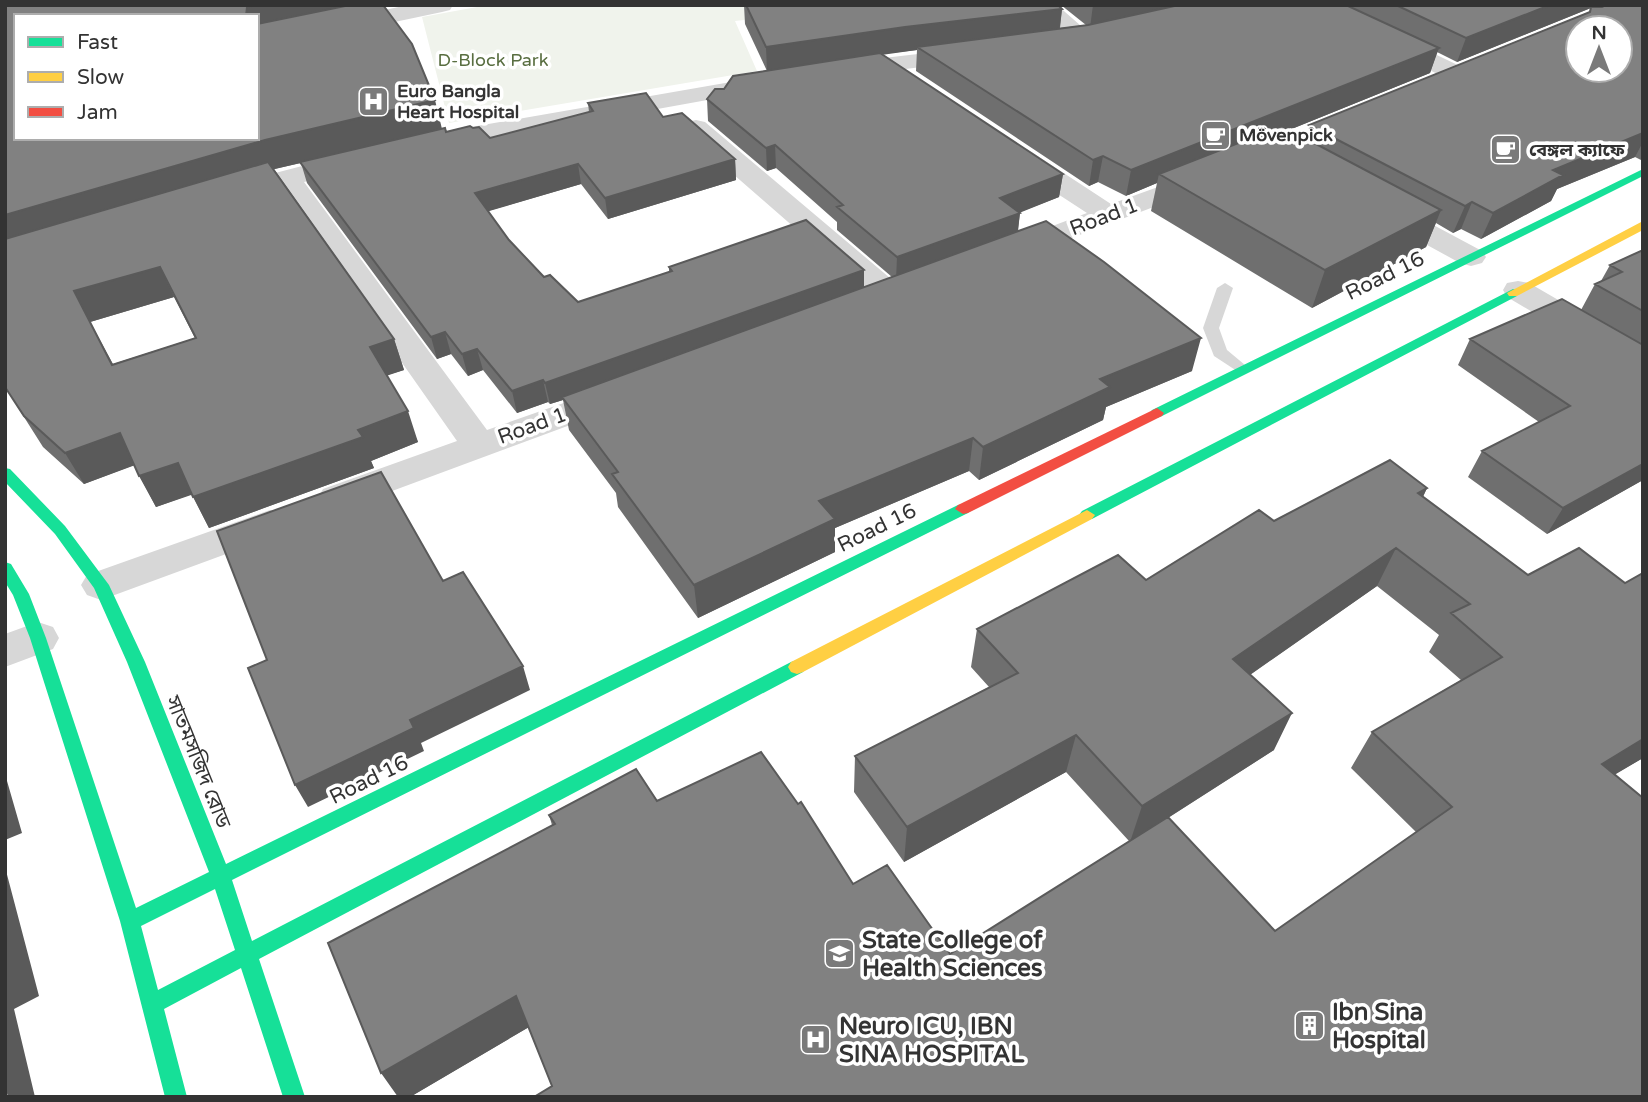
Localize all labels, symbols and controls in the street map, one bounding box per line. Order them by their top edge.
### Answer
legend [14,14,259,140]
north arrow [1564,14,1634,84]
text: N [1591,22,1607,44]
text: Fast [77,30,118,55]
park label: D-Block Park [437,49,549,71]
text: Slow [77,65,125,90]
place label: Euro Bangla Heart Hospital [397,80,519,123]
hospital icon: Euro Bangla Heart Hospital [357,84,391,118]
text: Jam [77,100,118,125]
cafe icon: Mövenpick [1199,118,1233,152]
place label: Mövenpick [1239,124,1333,146]
cafe icon: বেঙ্গল ক্যাফে [1489,133,1523,167]
place label: বেঙ্গল ক্যাফে [1529,139,1626,161]
street label: Road 1 [1066,193,1142,241]
street label: Road 16 [1341,246,1429,306]
street label: Road 1 [494,402,570,450]
street label: Road 16 [833,498,921,558]
street label: সাতমসজিদ রোড [160,691,236,833]
street label: Road 16 [325,750,413,810]
place label: State College of Health Sciences [862,926,1043,983]
school or university icon: State College of Health Sciences [822,937,856,971]
place label: Ibn Sina Hospital [1332,998,1426,1055]
building icon: Ibn Sina Hospital [1292,1009,1326,1043]
place label: Neuro ICU, IBN SINA HOSPITAL [839,1012,1024,1069]
hospital icon: Neuro ICU, IBN SINA HOSPITAL [799,1023,833,1057]

